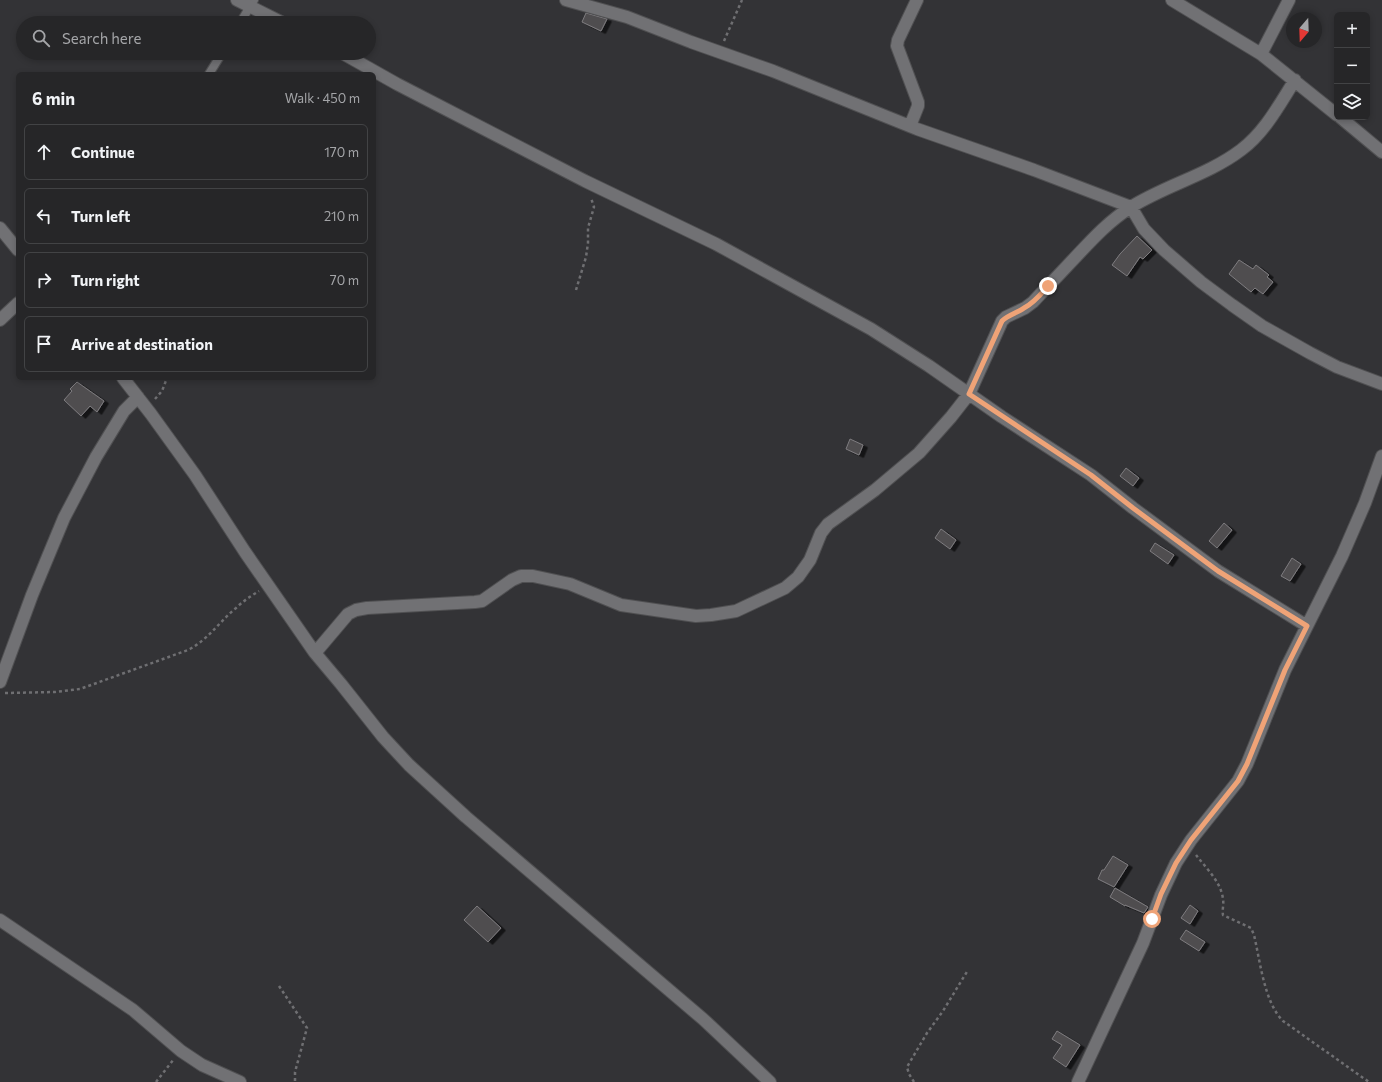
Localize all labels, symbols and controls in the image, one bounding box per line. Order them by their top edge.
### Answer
north arrow [1286,12,1322,48]
map controls [1334,12,1370,120]
button: + [1334,12,1370,48]
search box [16,16,376,60]
icon: search [30,27,52,49]
text: Search here [62,29,141,47]
button: − [1334,48,1370,84]
button: layers [1334,84,1370,120]
text: 6 min [32,88,75,109]
text: Walk · 450 m [285,90,360,106]
icon: ahead [33,141,55,163]
text: Continue [71,143,135,161]
text: 170 m [324,144,359,160]
icon: left [33,205,55,227]
text: Turn left [71,207,130,225]
text: 210 m [324,208,359,224]
icon: right [33,269,55,291]
text: Turn right [71,271,140,289]
text: 70 m [330,272,359,288]
route end [1039,277,1057,295]
icon: arrive [33,333,55,355]
text: Arrive at destination [71,335,213,353]
route start [1143,910,1161,928]

